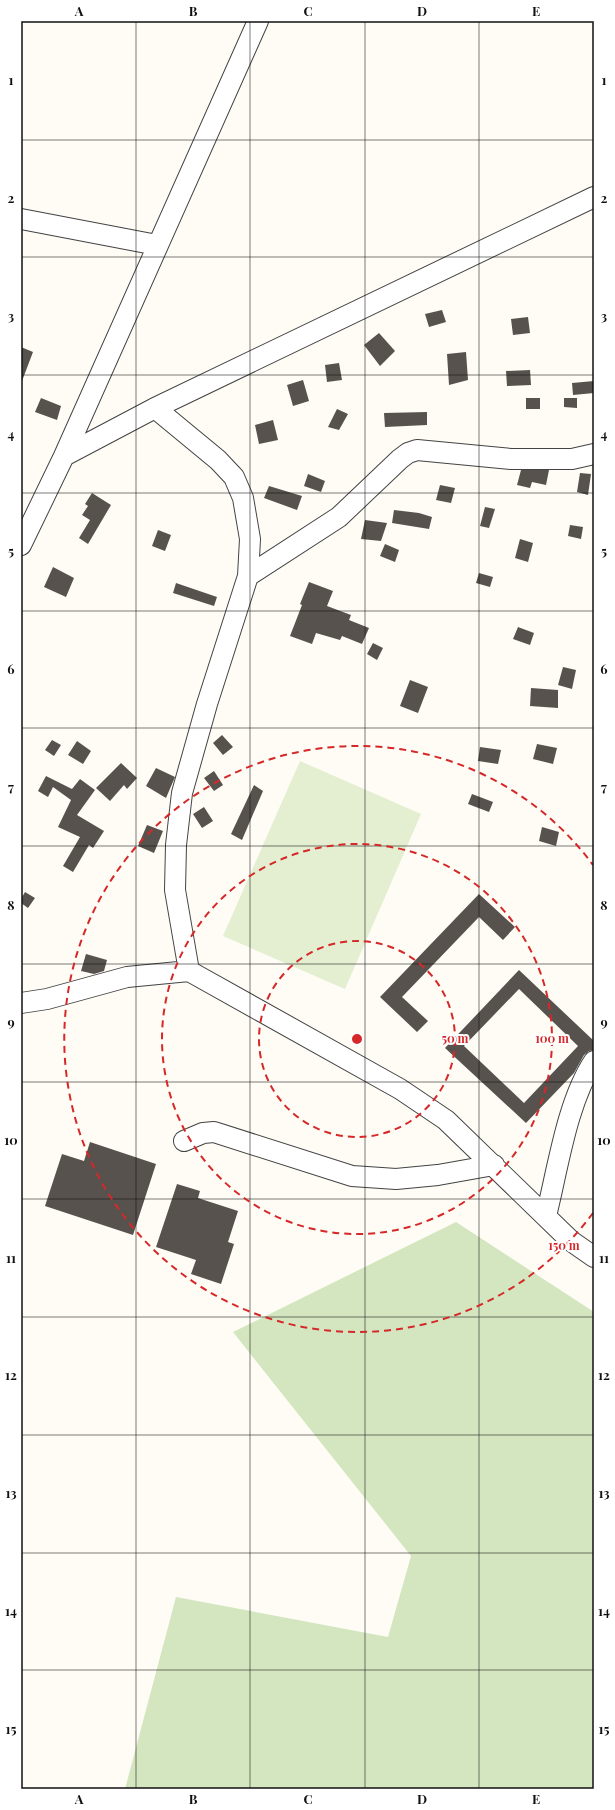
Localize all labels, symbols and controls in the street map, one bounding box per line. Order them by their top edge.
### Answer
text: A [74,2,84,19]
text: B [189,2,198,19]
text: C [303,2,313,19]
text: D [417,2,427,19]
text: E [532,2,540,19]
text: 1 [9,71,14,88]
text: 1 [602,71,607,88]
text: 2 [8,189,15,206]
text: 2 [601,189,608,206]
text: 3 [8,307,14,324]
text: 3 [601,307,607,324]
text: 4 [8,425,15,442]
text: 4 [601,425,608,442]
text: 5 [8,542,14,559]
text: 5 [601,542,607,559]
text: 6 [7,660,15,677]
text: 6 [600,660,608,677]
text: 7 [8,778,14,795]
text: 7 [601,778,607,795]
text: 8 [7,896,15,913]
text: 8 [600,896,608,913]
text: 9 [7,1013,15,1030]
text: 9 [600,1013,608,1030]
text: 50 m [442,1030,469,1046]
text: 100 m [535,1030,569,1046]
centre of rings [350,1032,364,1046]
text: 10 [4,1131,18,1148]
text: 10 [597,1131,611,1148]
text: 150 m [548,1237,580,1253]
text: 11 [6,1249,16,1266]
text: 11 [599,1249,609,1266]
text: 12 [5,1366,17,1383]
text: 12 [598,1366,610,1383]
text: 13 [5,1484,17,1501]
text: 13 [598,1484,610,1501]
text: 14 [5,1602,17,1619]
text: 14 [598,1602,610,1619]
text: 15 [6,1720,16,1737]
text: 15 [599,1720,609,1737]
text: A [74,1790,84,1807]
text: B [189,1790,198,1807]
text: C [303,1790,313,1807]
text: D [417,1790,427,1807]
text: E [532,1790,540,1807]

